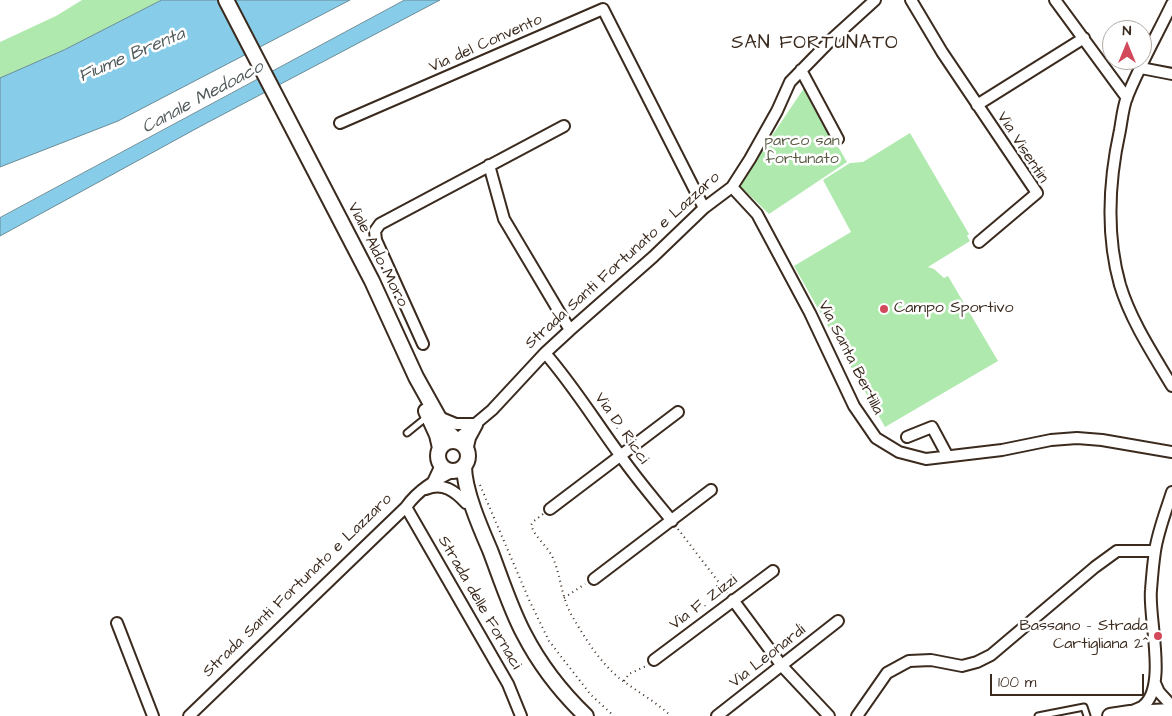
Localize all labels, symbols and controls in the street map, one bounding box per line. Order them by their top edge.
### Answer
street label: Via del Convento [427,11,545,77]
north arrow [1102,20,1152,70]
text: N [1123,21,1131,41]
water label: Fiume Brenta [76,24,188,88]
district label: SAN FORTUNATO [730,33,900,55]
water label: Canale Medoaco [139,57,267,139]
street label: Via Visentin [992,109,1052,187]
park label: parco san fortunato [764,132,840,170]
street label: Strada Santi Fortunato e Lazzaro [522,168,724,354]
street label: Viale Aldo Moro [342,200,412,310]
street label: Via Santa Bertilla [813,298,887,418]
place label: Campo Sportivo [894,299,1013,319]
marker: Campo Sportivo [878,303,890,315]
street label: Via D. Ricci [589,390,653,468]
street label: Strada Santi Fortunato e Lazzaro [199,490,397,682]
street label: Strada delle Fornaci [433,533,525,673]
street label: Via F. Zizzi [666,571,742,635]
place label: Bassano - Strada Cartigliana 2^ [1019,617,1148,655]
street label: Via Leonardi [726,621,810,693]
marker: Bassano - Strada Cartigliana 2^ [1152,630,1164,642]
scale bar [992,664,1146,696]
text: 100 m [998,672,1037,693]

